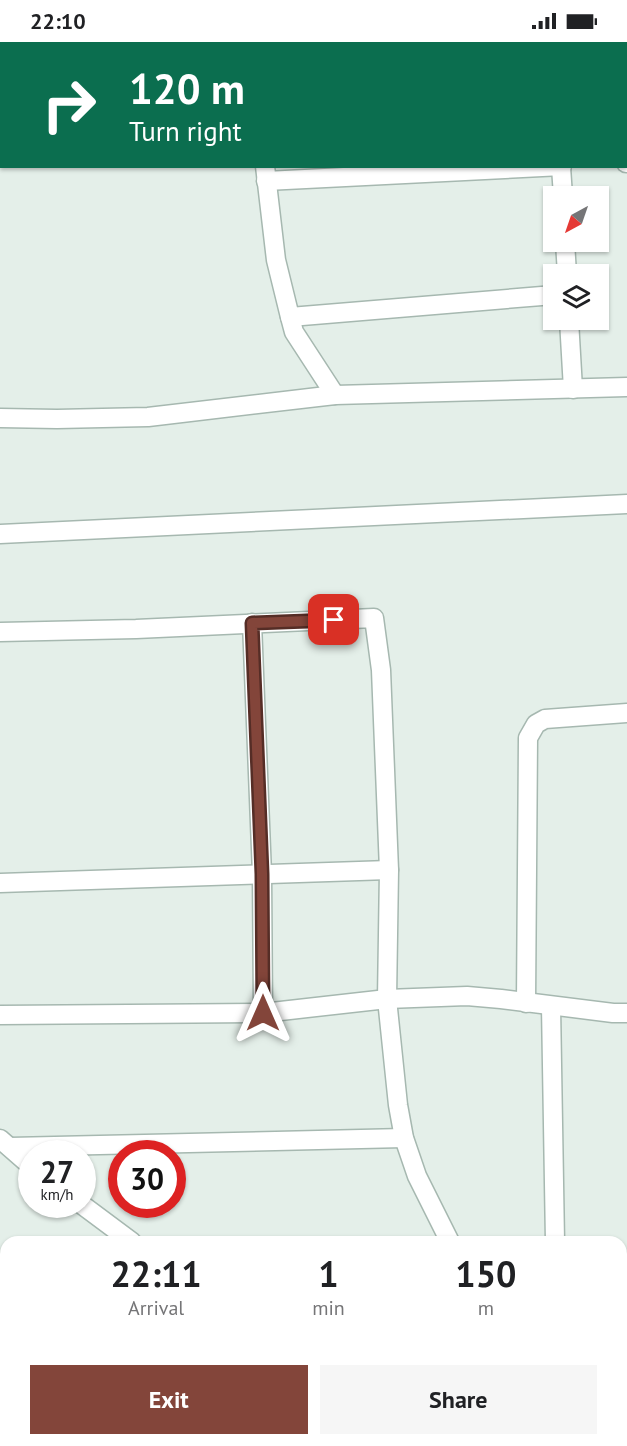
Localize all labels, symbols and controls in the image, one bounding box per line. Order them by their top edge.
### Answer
text: 22:10 [30,7,86,35]
text: 120 m [129,61,245,116]
icon: right [30,66,108,144]
text: Turn right [129,114,242,148]
north arrow [543,186,609,252]
map controls [543,186,609,330]
button: layers [543,264,609,330]
pin [308,594,359,645]
icon: arrive [317,603,350,636]
position arrow [231,981,295,1045]
speed limit sign: 30 [108,1140,186,1218]
text: 27 [40,1152,74,1191]
text: km/h [41,1185,73,1204]
text: 22:11 [110,1250,202,1297]
text: 1 [318,1250,339,1297]
text: 150 [455,1250,517,1297]
text: Arrival [128,1295,184,1321]
text: min [312,1295,345,1321]
text: m [478,1295,494,1321]
button: Exit [30,1365,308,1434]
button: Share [320,1365,597,1434]

